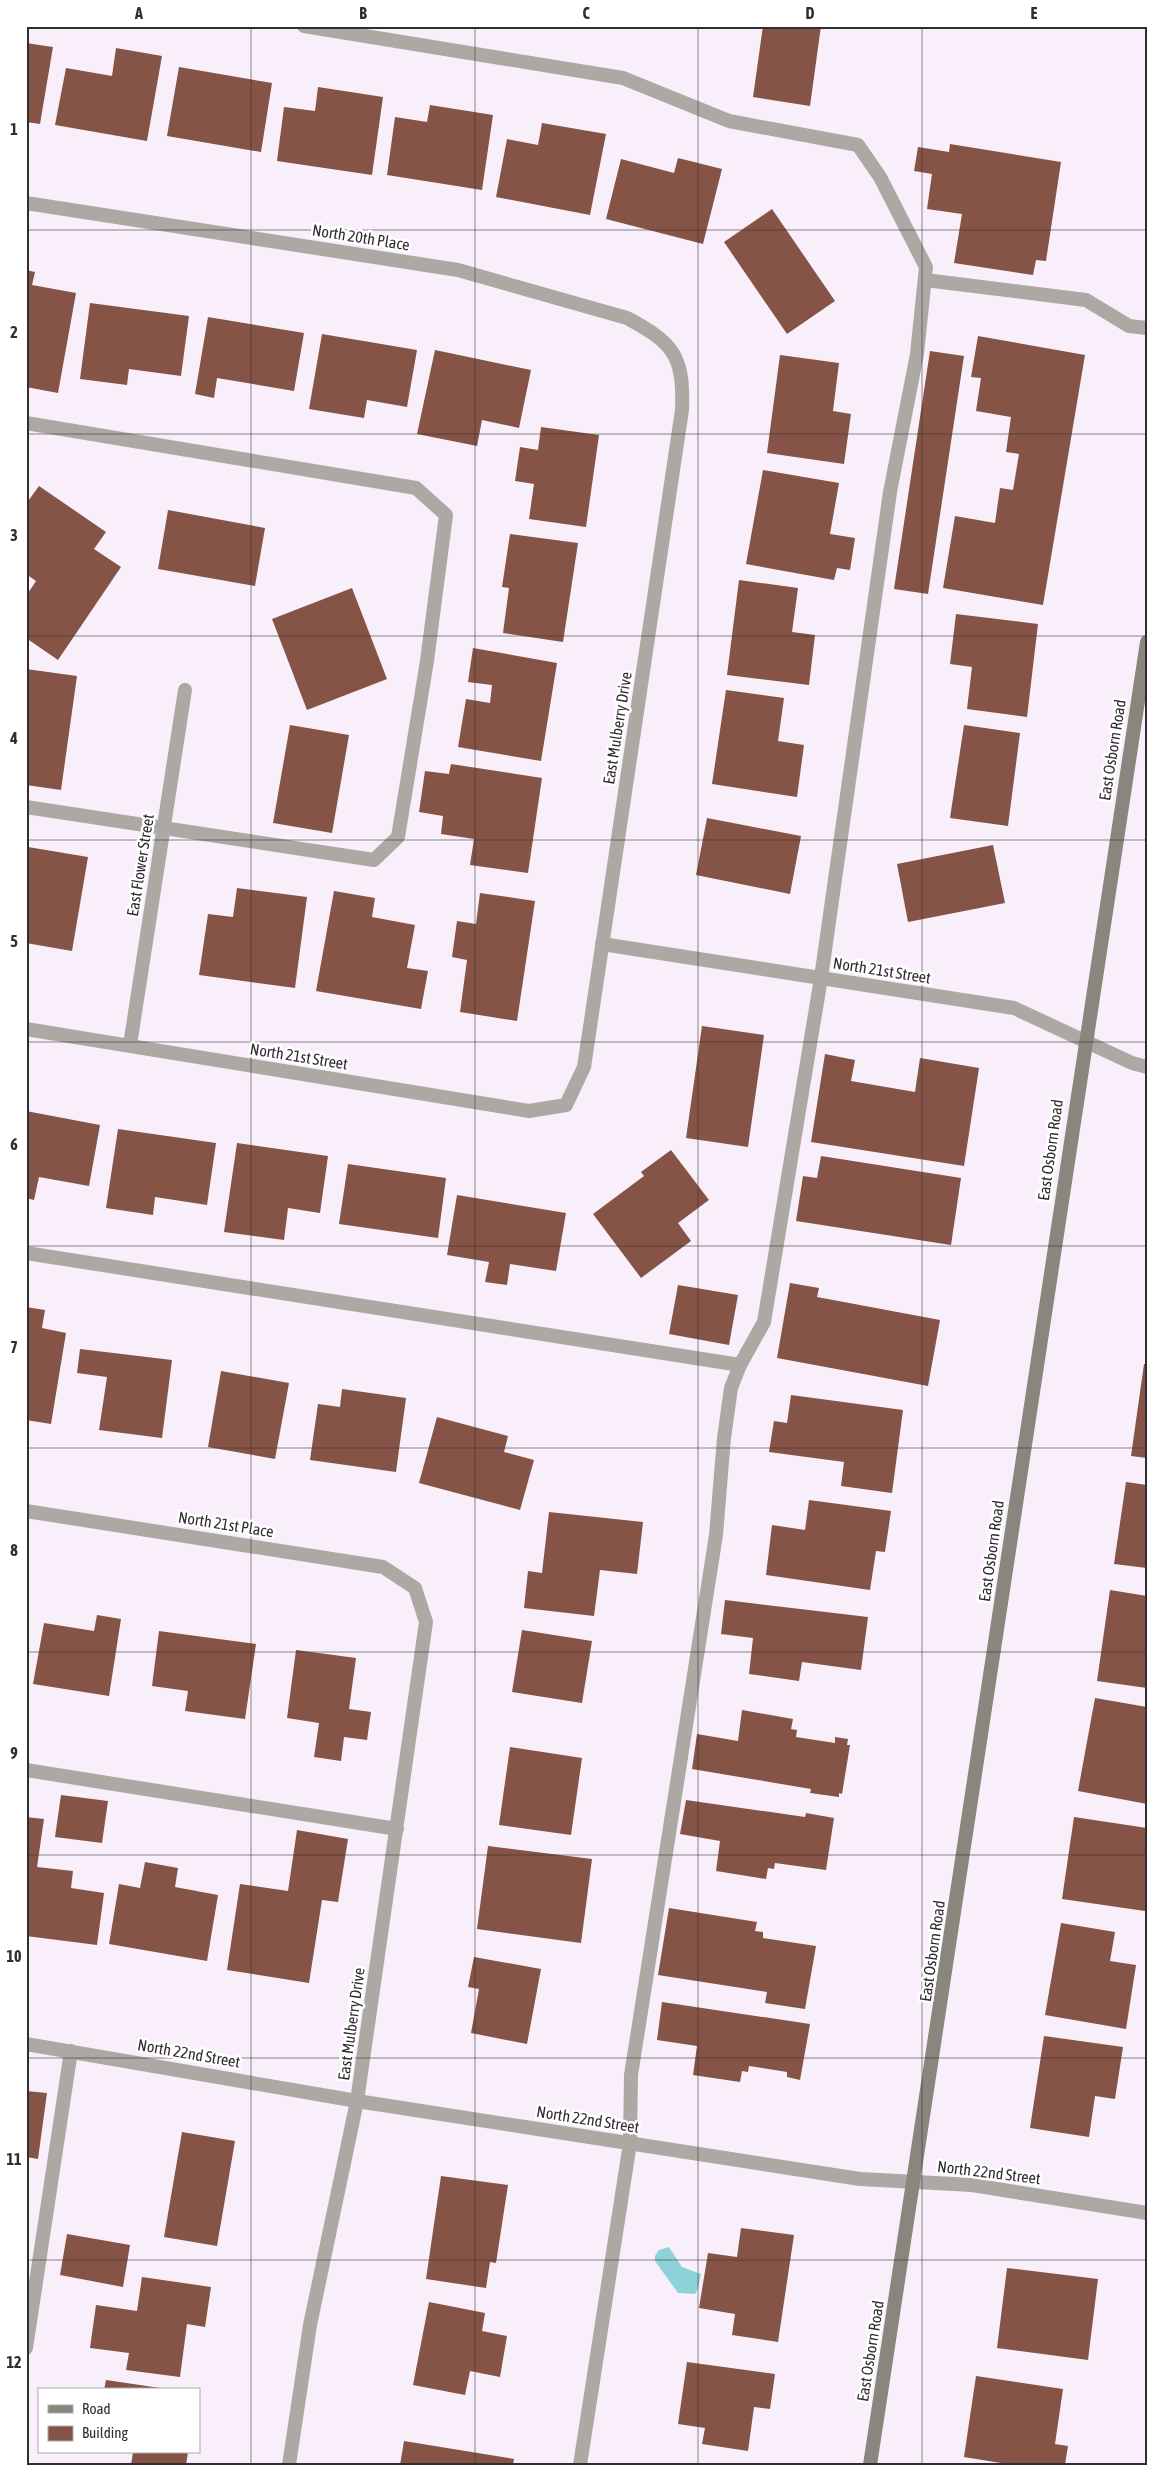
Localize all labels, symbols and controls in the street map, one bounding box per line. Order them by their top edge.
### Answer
text: A [134,4,143,22]
text: B [359,4,367,22]
text: C [582,4,590,22]
text: D [806,4,815,22]
text: E [1031,4,1038,22]
text: 1 [10,120,18,138]
street label: North 20th Place [311,220,411,254]
text: 2 [10,323,18,341]
text: 3 [10,526,18,544]
street label: East Mulberry Drive [599,671,636,786]
street label: East Osborn Road [1095,698,1129,802]
text: 4 [9,729,18,747]
street label: East Flower Street [123,812,157,917]
text: 5 [10,932,18,950]
street label: North 21st Street [832,953,933,987]
street label: North 21st Street [249,1039,350,1073]
street label: East Osborn Road [1034,1098,1066,1202]
text: 6 [10,1135,18,1153]
text: 7 [10,1338,18,1356]
street label: East Osborn Road [975,1499,1007,1603]
street label: North 21st Place [177,1508,275,1540]
text: 8 [10,1541,18,1559]
text: 9 [10,1744,18,1762]
street label: East Osborn Road [916,1899,948,2003]
text: 10 [6,1947,22,1965]
street label: East Mulberry Drive [334,1967,369,2082]
street label: North 22nd Street [136,2035,242,2071]
street label: North 22nd Street [535,2102,641,2136]
text: 11 [6,2150,22,2168]
street label: North 22nd Street [936,2157,1042,2187]
street label: East Osborn Road [853,2299,887,2403]
text: 12 [6,2353,22,2371]
legend [38,2388,200,2454]
text: Road [82,2400,111,2417]
text: Building [82,2424,128,2441]

